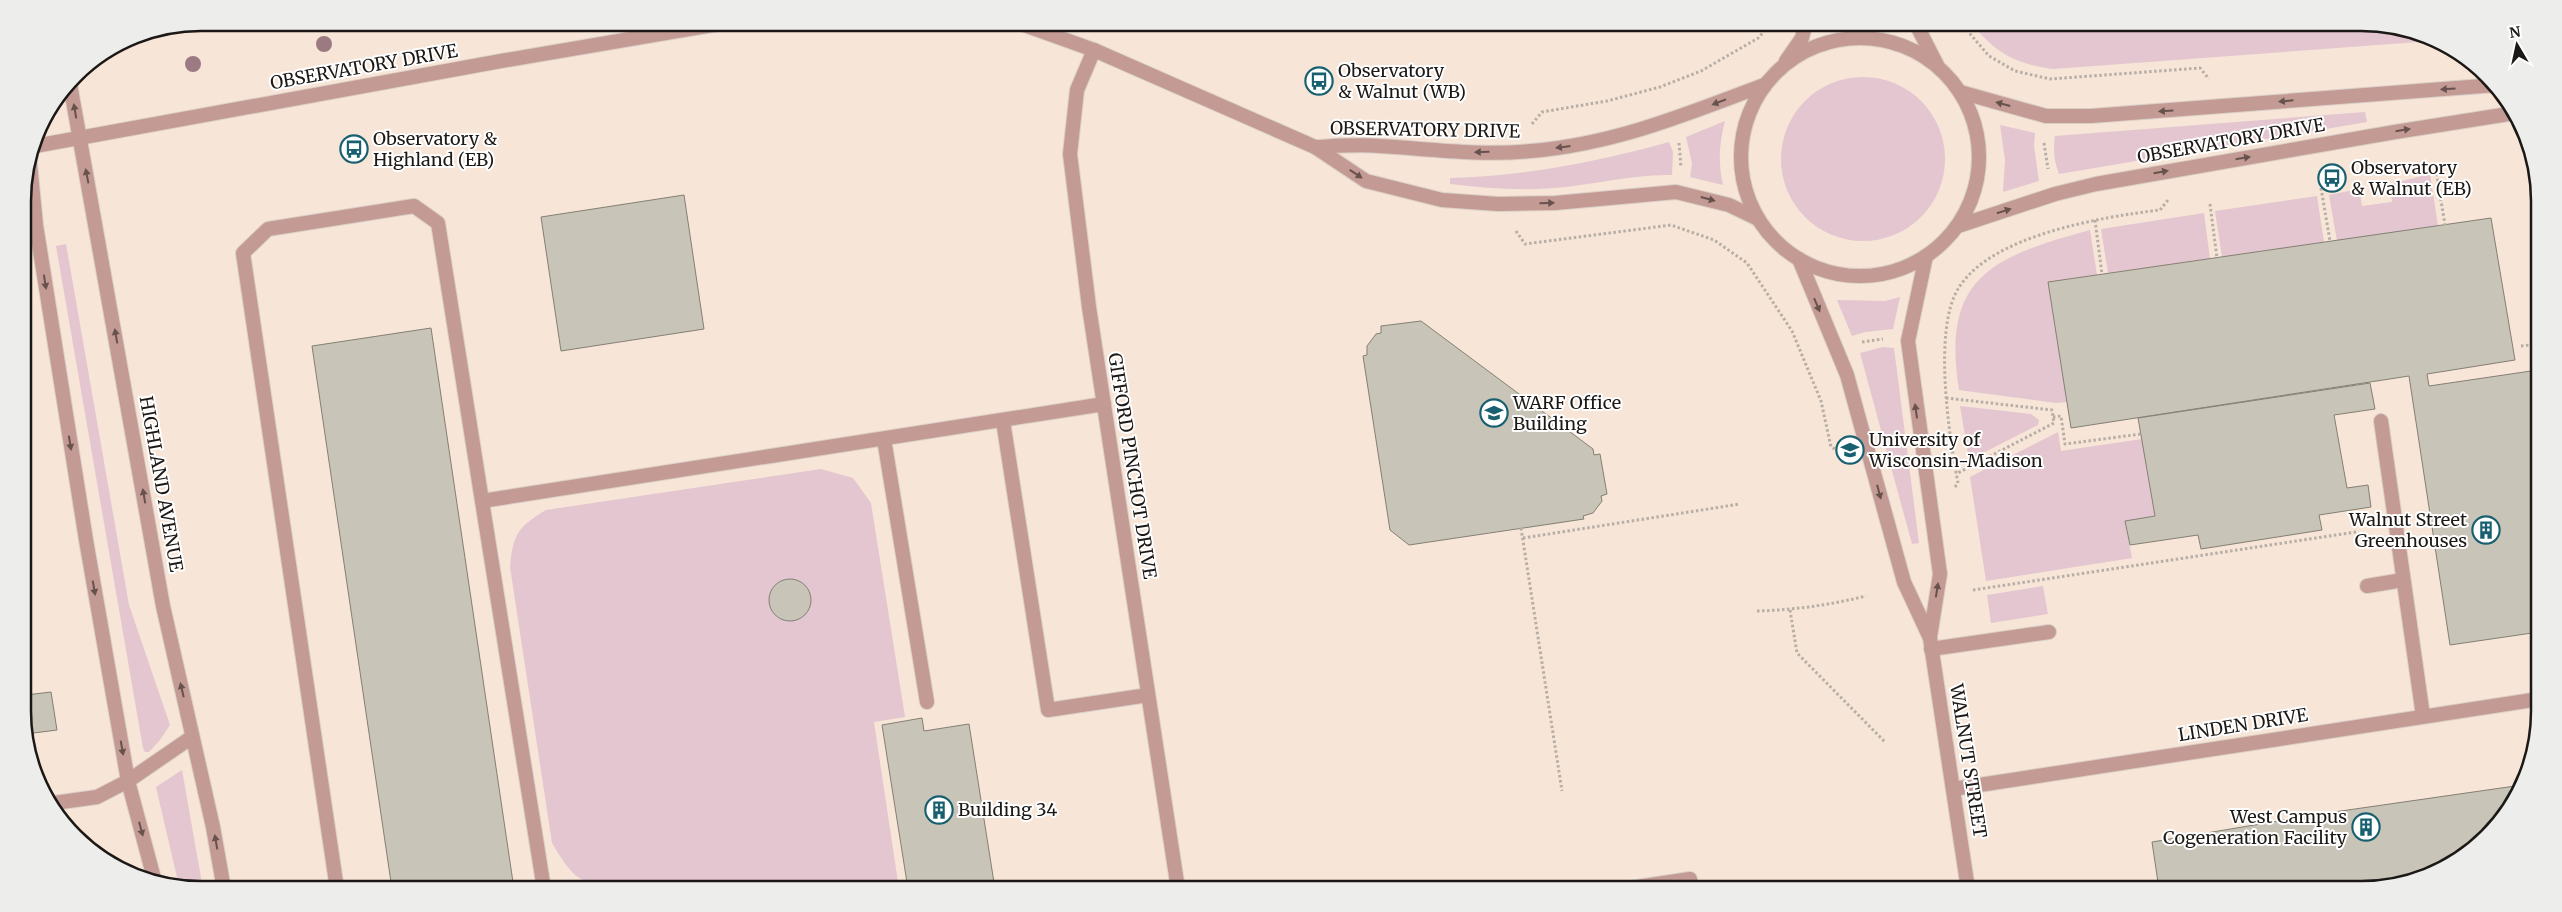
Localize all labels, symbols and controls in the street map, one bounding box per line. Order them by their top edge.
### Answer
north arrow [2492,20,2542,70]
text: N [2508,22,2522,42]
street label: OBSERVATORY DRIVE [268,39,460,94]
place label: Observatory & Walnut (WB) [1338,59,1466,103]
bus stop icon: Observatory & Walnut (WB) [1304,66,1334,96]
one-way arrow [2440,85,2456,93]
one-way arrow [2278,97,2294,105]
one-way arrow [1711,99,1726,106]
one-way arrow [1996,100,2011,108]
one-way arrow [71,103,79,119]
one-way arrow [2158,108,2174,116]
street label: OBSERVATORY DRIVE [2135,113,2327,168]
street label: OBSERVATORY DRIVE [1330,116,1521,143]
one-way arrow [2396,126,2412,134]
place label: Observatory & Highland (EB) [373,127,497,171]
bus stop icon: Observatory & Highland (EB) [339,134,369,164]
one-way arrow [1555,143,1571,151]
one-way arrow [1473,148,1489,156]
one-way arrow [2236,153,2252,161]
place label: Observatory & Walnut (EB) [2351,156,2472,200]
bus stop icon: Observatory & Walnut (EB) [2317,163,2347,193]
one-way arrow [83,167,91,183]
one-way arrow [2154,168,2169,176]
one-way arrow [1349,169,1362,179]
one-way arrow [1701,196,1716,204]
one-way arrow [1539,199,1555,207]
one-way arrow [1997,206,2012,214]
one-way arrow [41,274,49,290]
one-way arrow [1814,298,1822,312]
one-way arrow [111,327,119,343]
street label: GIFFORD PINCHOT DRIVE [1103,351,1162,581]
place label: WARF Office Building [1512,391,1621,435]
street label: HIGHLAND AVENUE [135,394,188,574]
school or university icon: WARF Office Building [1479,398,1509,428]
one-way arrow [1912,403,1920,419]
place label: University of Wisconsin-Madison [1868,428,2043,472]
one-way arrow [67,435,75,451]
school or university icon: University of Wisconsin-Madison [1835,435,1865,465]
one-way arrow [1876,484,1884,499]
one-way arrow [139,487,147,503]
place label: Walnut Street Greenhouses [2348,508,2467,552]
building icon: Walnut Street Greenhouses [2471,515,2501,545]
one-way arrow [91,581,99,597]
one-way arrow [1933,581,1941,597]
street label: WALNUT STREET [1945,681,1992,840]
one-way arrow [178,682,186,697]
street label: LINDEN DRIVE [2176,703,2310,746]
one-way arrow [119,741,127,757]
building icon: Building 34 [924,795,954,825]
place label: Building 34 [958,798,1057,821]
place label: West Campus Cogeneration Facility [2163,805,2348,849]
building icon: West Campus Cogeneration Facility [2351,812,2381,842]
one-way arrow [137,821,145,836]
one-way arrow [211,833,219,849]

